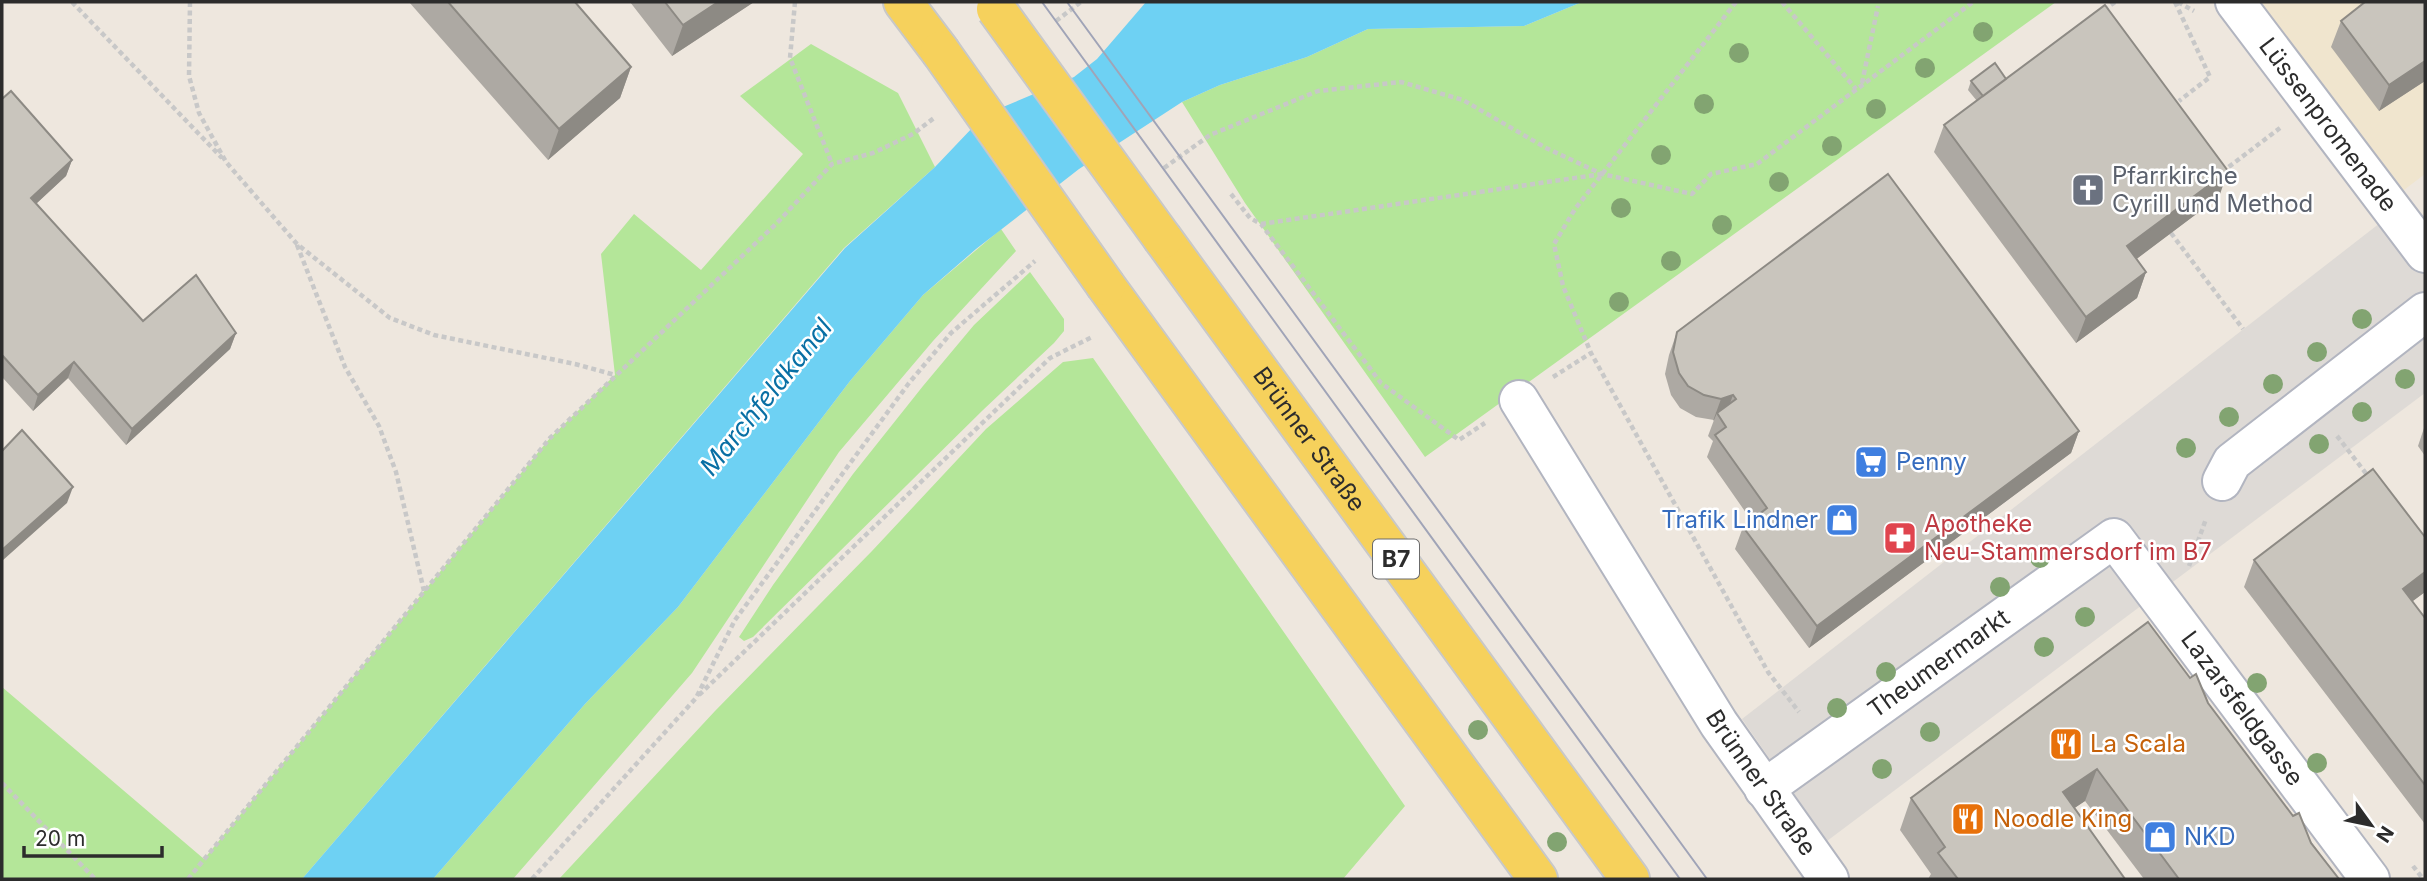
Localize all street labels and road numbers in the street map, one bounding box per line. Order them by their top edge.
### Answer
street label: Lüssenpromenade [2253,32,2403,217]
street label: Brünner Straße [1247,361,1372,517]
road number: B7 [1373,540,1419,579]
street label: Theumermarkt [1862,603,2015,724]
street label: Lazarsfeldgasse [2175,625,2310,791]
street label: Brünner Straße [1700,705,1823,861]

